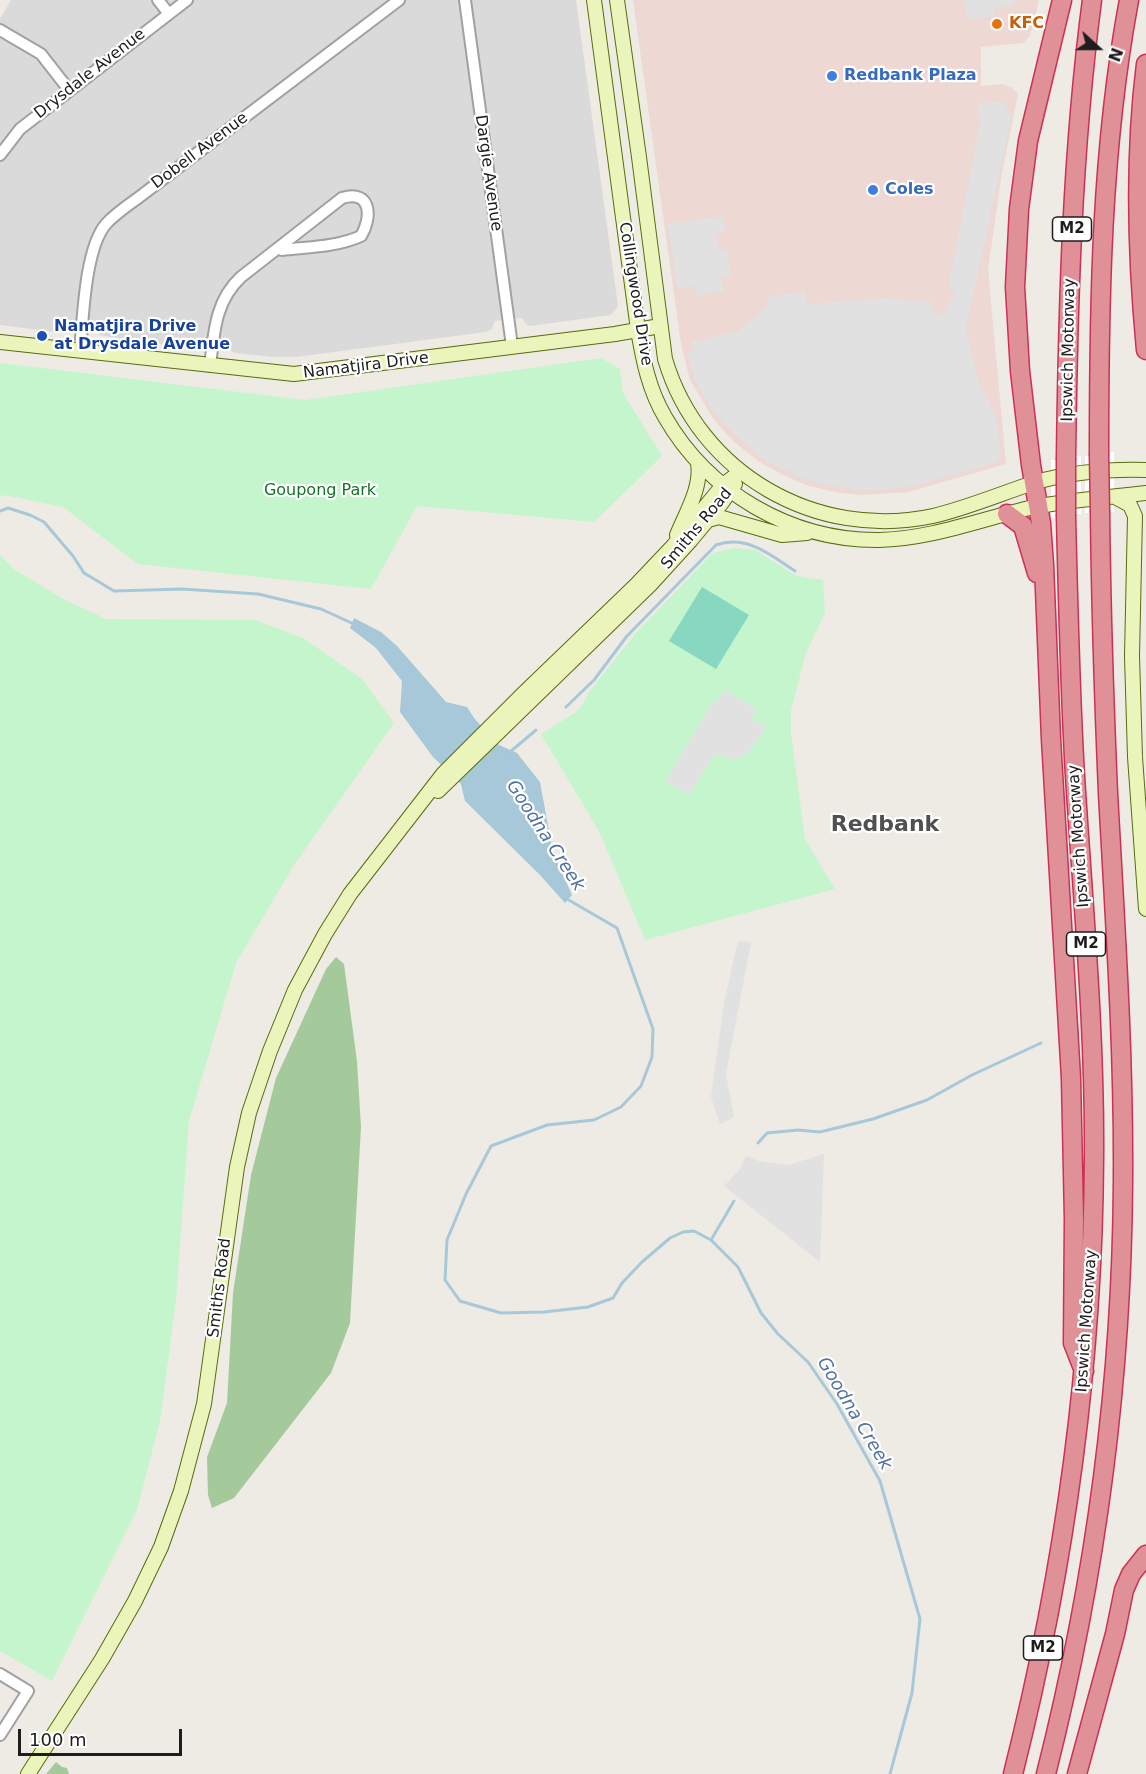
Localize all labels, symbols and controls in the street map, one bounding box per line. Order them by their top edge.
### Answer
place label: KFC [1009,14,1044,34]
marker: KFC [990,17,1004,31]
north arrow [1068,18,1128,78]
street label: Drysdale Avenue [31,25,149,123]
text: N [1104,45,1127,64]
place label: Redbank Plaza [844,66,977,86]
marker: Redbank Plaza [825,69,839,83]
street label: Dobell Avenue [148,109,252,193]
street label: Dargie Avenue [470,114,506,232]
place label: Coles [885,180,934,200]
marker: Coles [866,183,880,197]
road number: M2 [1052,217,1092,241]
street label: Collingwood Drive [614,221,656,367]
street label: Ipswich Motorway [1058,278,1080,422]
place label: Namatjira Drive at Drysdale Avenue [54,317,230,355]
marker: Namatjira Drive at Drysdale Avenue [35,329,49,343]
street label: Namatjira Drive [302,349,430,383]
park label: Goupong Park [264,481,376,501]
street label: Smiths Road [657,484,737,574]
street label: Ipswich Motorway [1064,764,1094,908]
water label: Goodna Creek [501,776,589,896]
district label: Redbank [831,812,939,838]
road number: M2 [1066,932,1106,956]
street label: Smiths Road [204,1237,236,1339]
street label: Ipswich Motorway [1072,1249,1102,1393]
water label: Goodna Creek [812,1354,896,1474]
road number: M2 [1024,1636,1062,1660]
scale bar [21,1717,184,1755]
text: 100 m [29,1729,87,1750]

